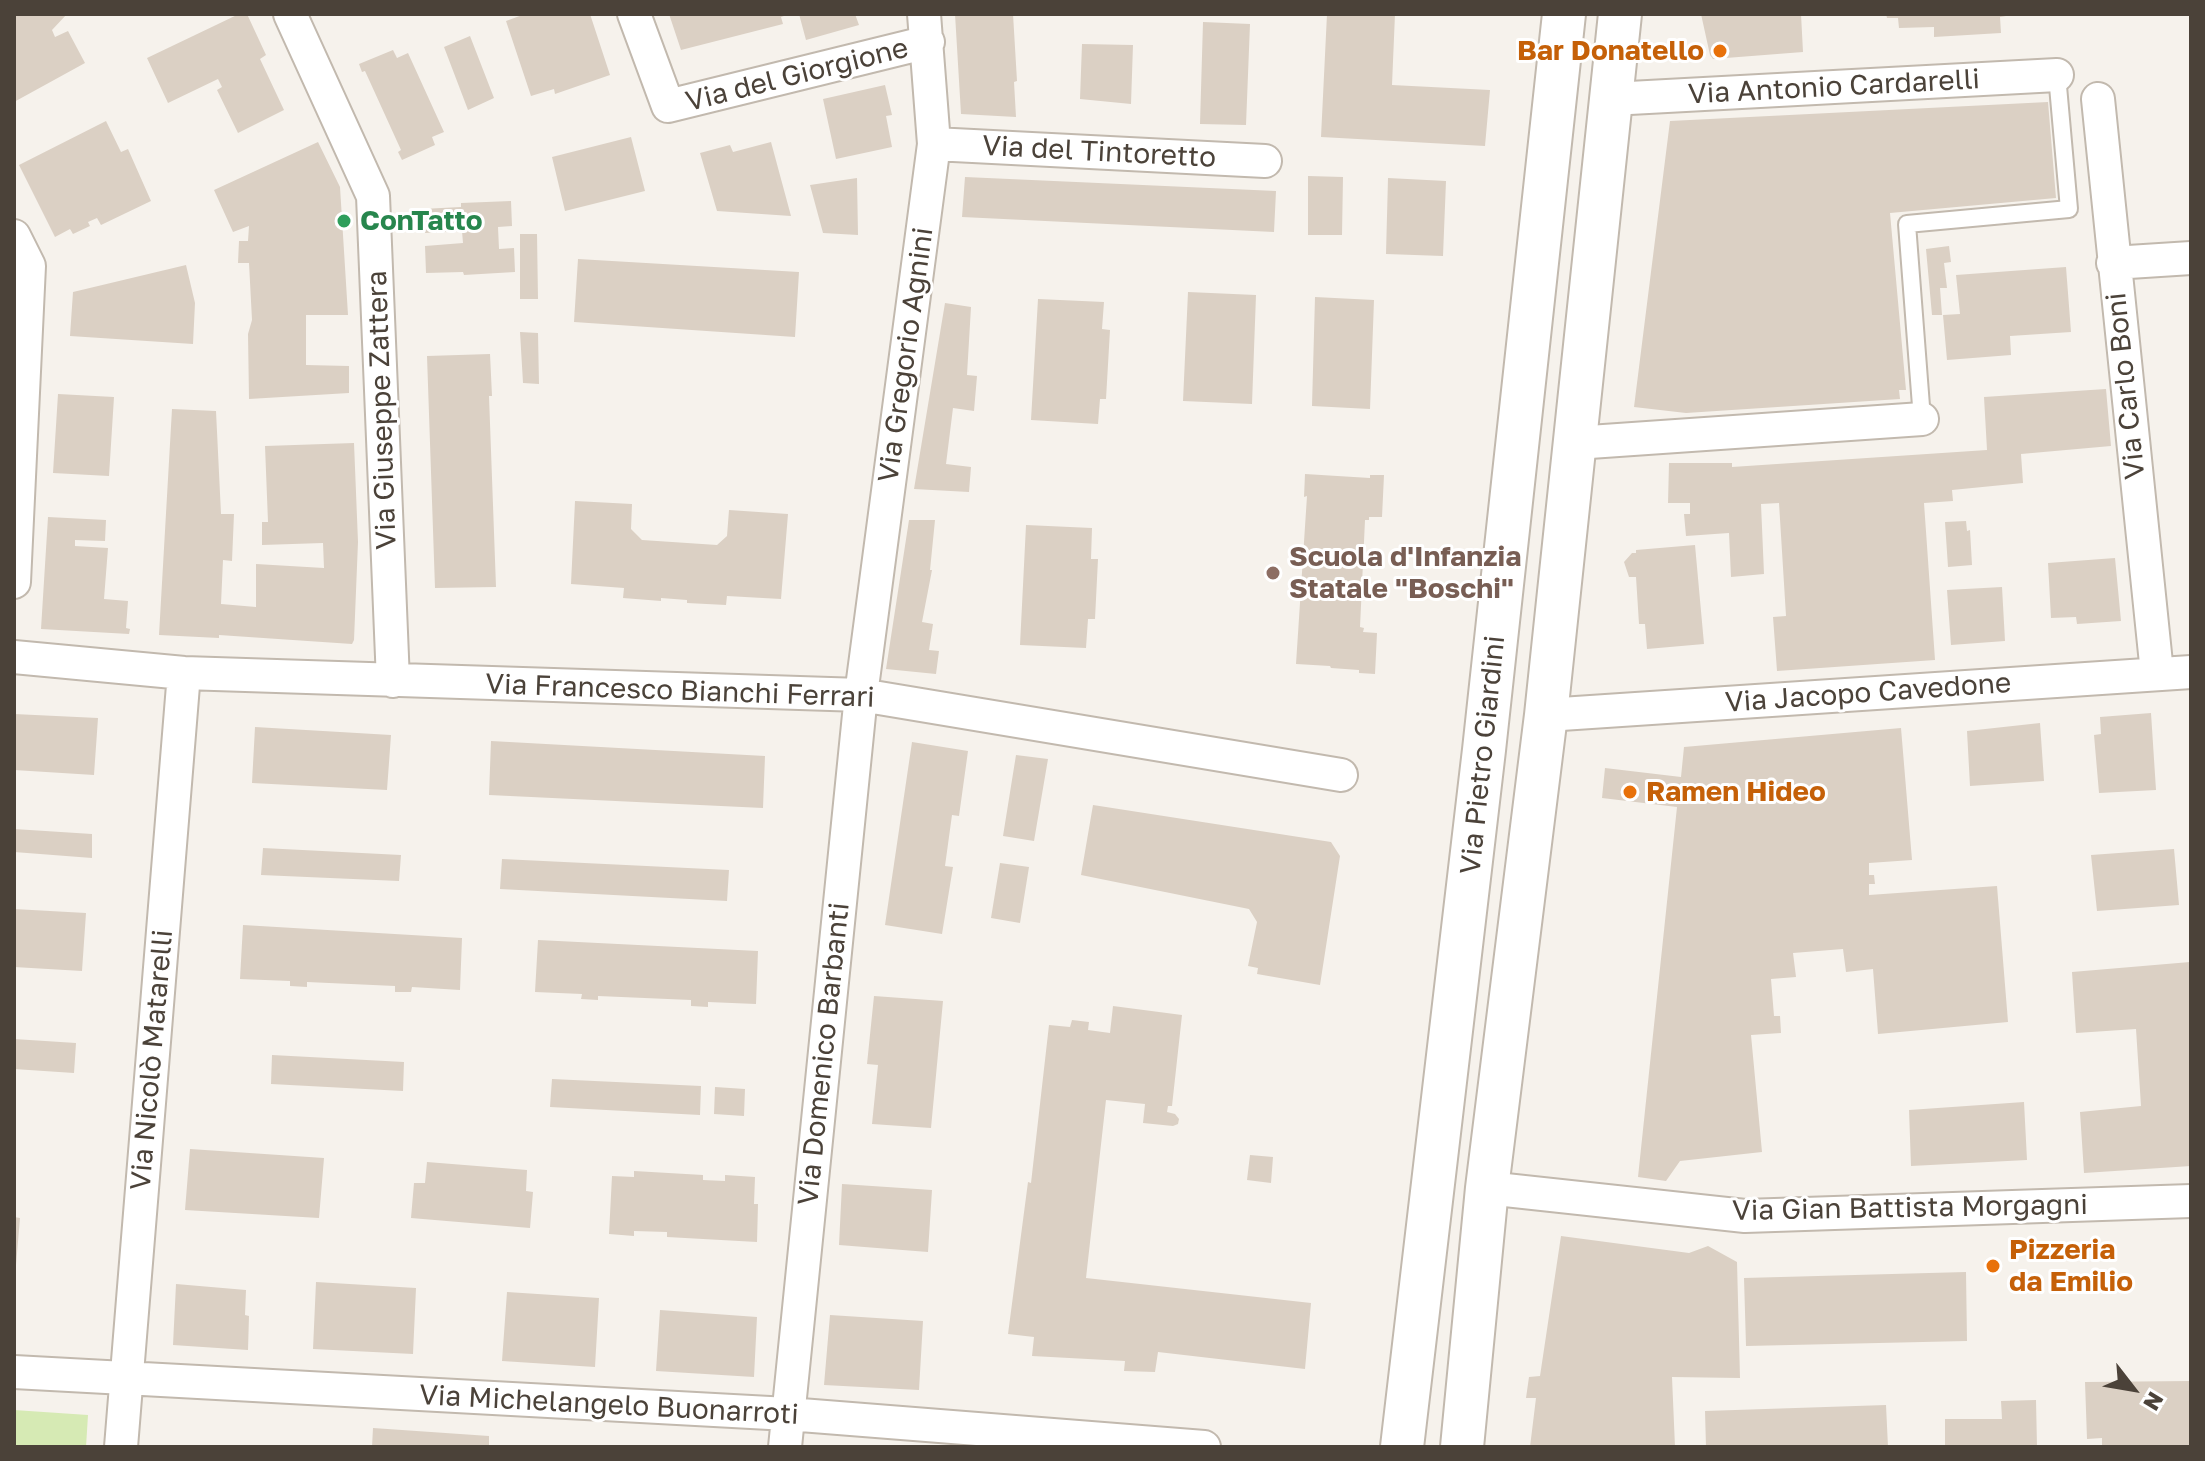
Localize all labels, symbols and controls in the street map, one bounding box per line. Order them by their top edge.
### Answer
street label: Via del Giorgione [682,31,912,119]
place label: Bar Donatello [1517,34,1704,68]
marker: Bar Donatello [1711,42,1729,60]
street label: Via Antonio Cardarelli [1687,63,1981,111]
street label: Via del Tintoretto [981,129,1217,175]
place label: ConTatto [360,204,483,238]
marker: ConTatto [335,212,353,230]
street label: Via Gregorio Agnini [871,225,941,485]
street label: Via Giuseppe Zattera [360,270,404,550]
street label: Via Carlo Boni [2099,291,2153,481]
place label: Scuola d'Infanzia Statale "Boschi" [1289,540,1521,606]
marker: Scuola d'Infanzia Statale "Boschi" [1264,564,1282,582]
street label: Via Pietro Giardini [1454,634,1512,876]
street label: Via Jacopo Cavedone [1724,666,2012,720]
street label: Via Francesco Bianchi Ferrari [485,667,875,715]
place label: Ramen Hideo [1646,775,1826,809]
marker: Ramen Hideo [1621,783,1639,801]
street label: Via Domenico Barbanti [791,901,857,1207]
street label: Via Nicolò Matarelli [124,928,180,1192]
street label: Via Gian Battista Morgagni [1732,1188,2088,1228]
place label: Pizzeria da Emilio [2009,1233,2133,1299]
marker: Pizzeria da Emilio [1984,1257,2002,1275]
north arrow [2093,1349,2173,1429]
street label: Via Michelangelo Buonarroti [418,1378,800,1432]
text: N [2138,1387,2170,1416]

